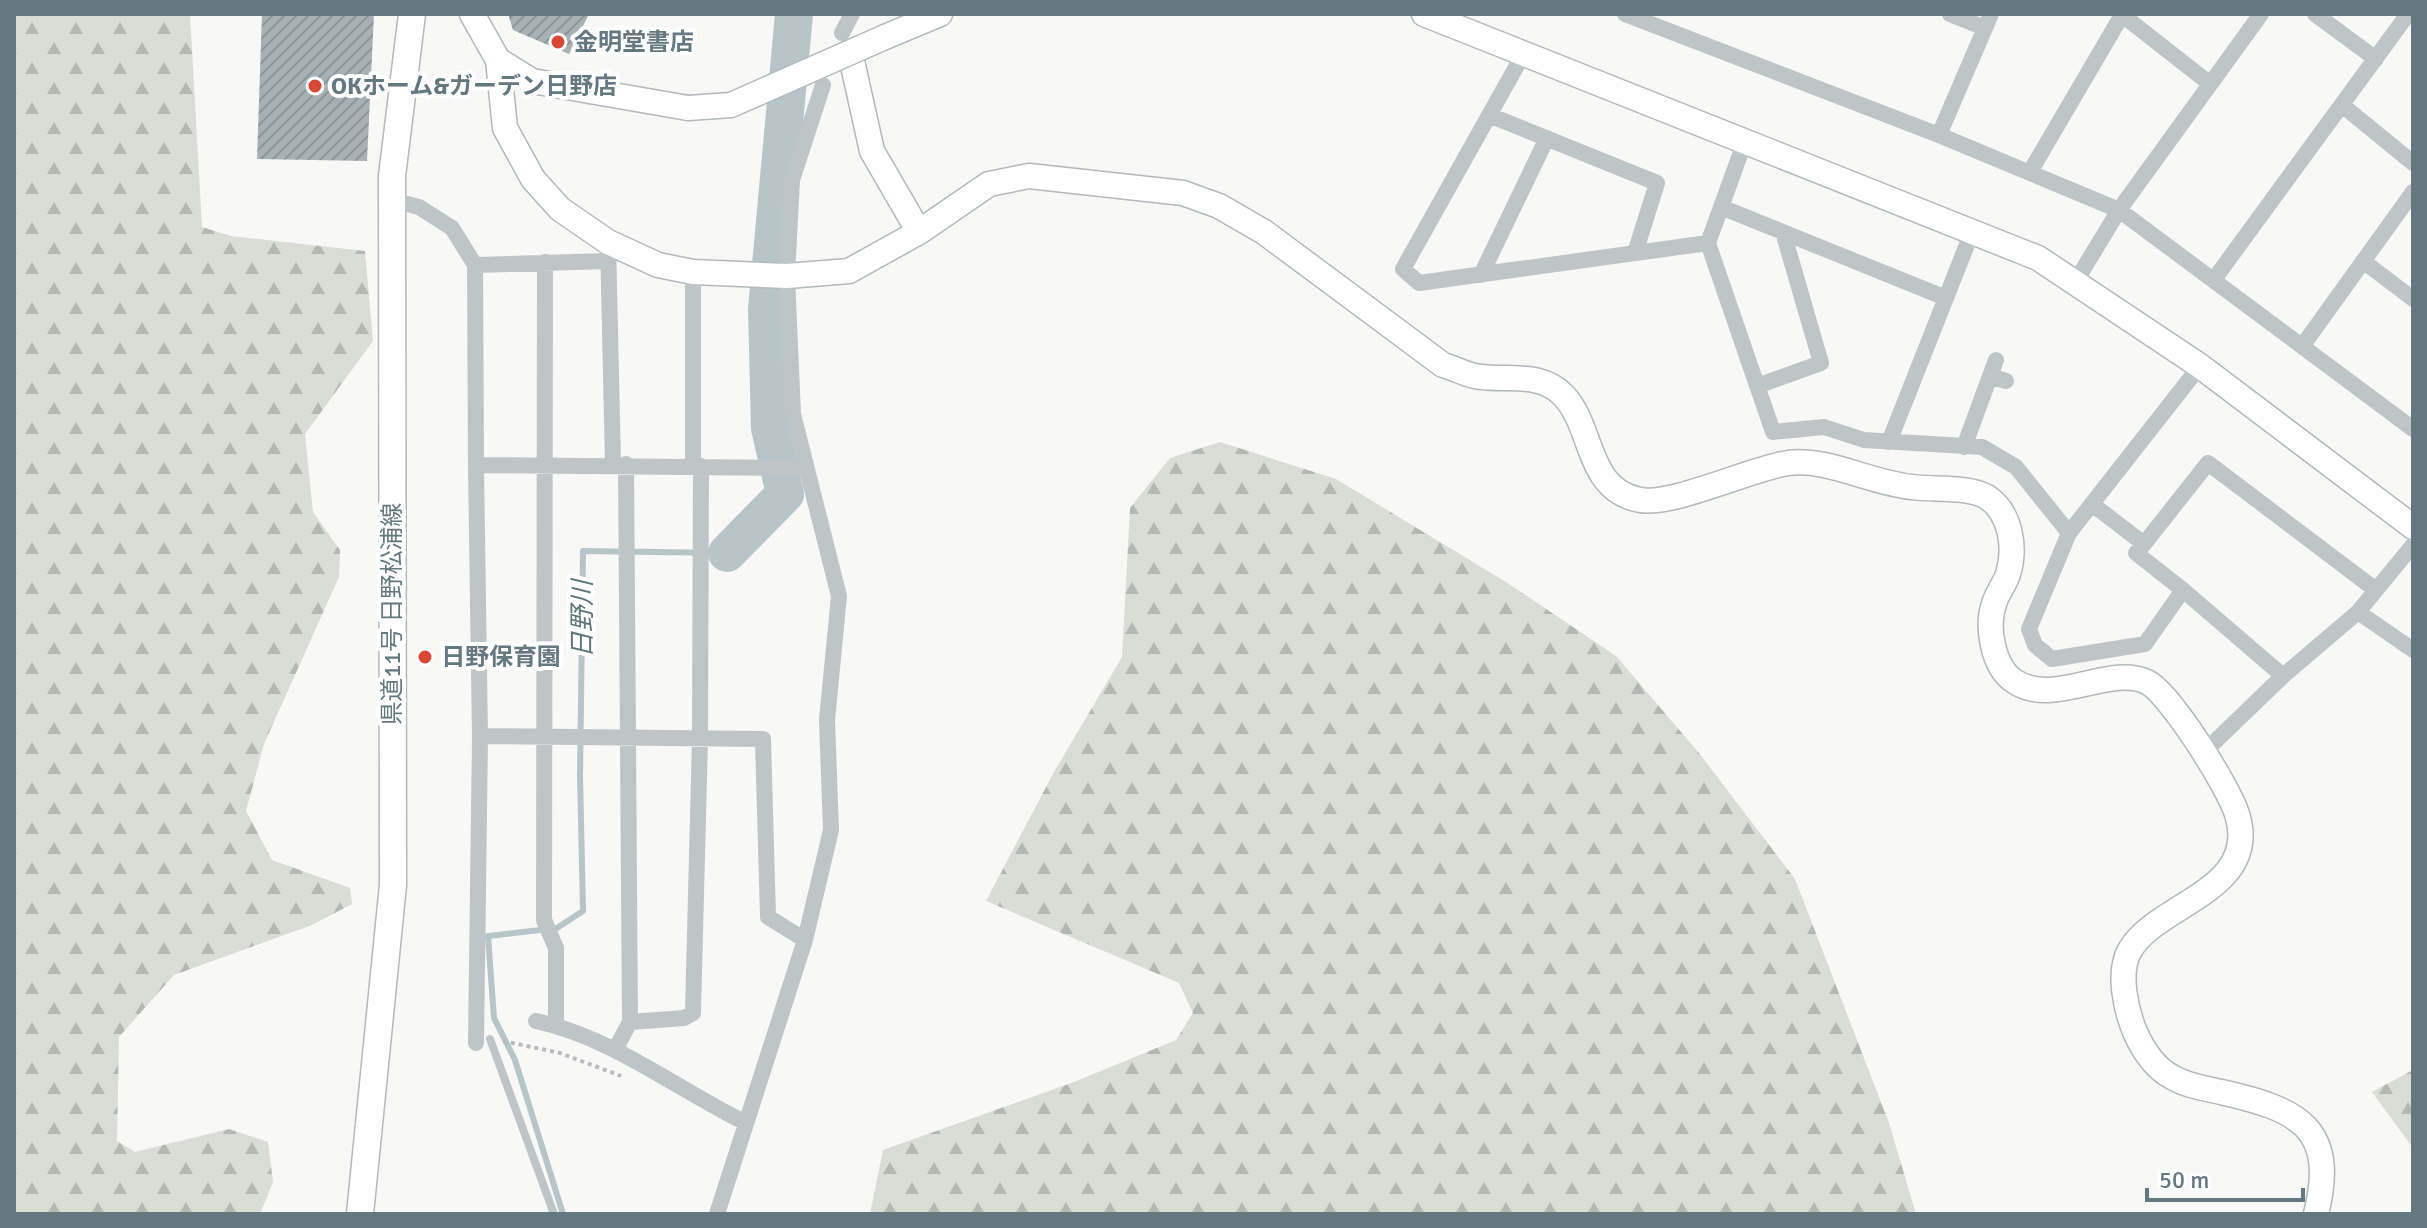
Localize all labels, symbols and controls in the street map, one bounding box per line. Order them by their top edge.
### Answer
place label: 金明堂書店 [574,27,694,57]
marker: 金明堂書店 [549,33,567,51]
place label: OKホーム&ガーデン日野店 [331,71,617,101]
marker: OKホーム&ガーデン日野店 [306,77,324,95]
street label: 県道11号 日野松浦線 [377,502,407,726]
water label: 日野川 [567,577,599,658]
place label: 日野保育園 [441,642,561,672]
marker: 日野保育園 [416,648,434,666]
scale bar [2147,1152,2303,1202]
text: 50 m [2159,1165,2209,1195]

